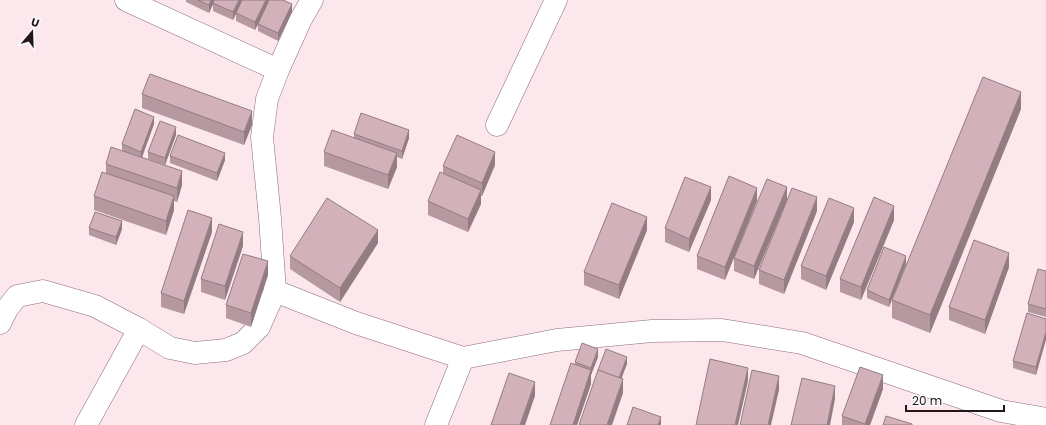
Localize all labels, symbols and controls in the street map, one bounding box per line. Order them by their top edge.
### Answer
north arrow [12,12,52,52]
text: U [29,14,42,31]
scale bar [906,387,1004,413]
text: 20 m [912,392,942,409]

